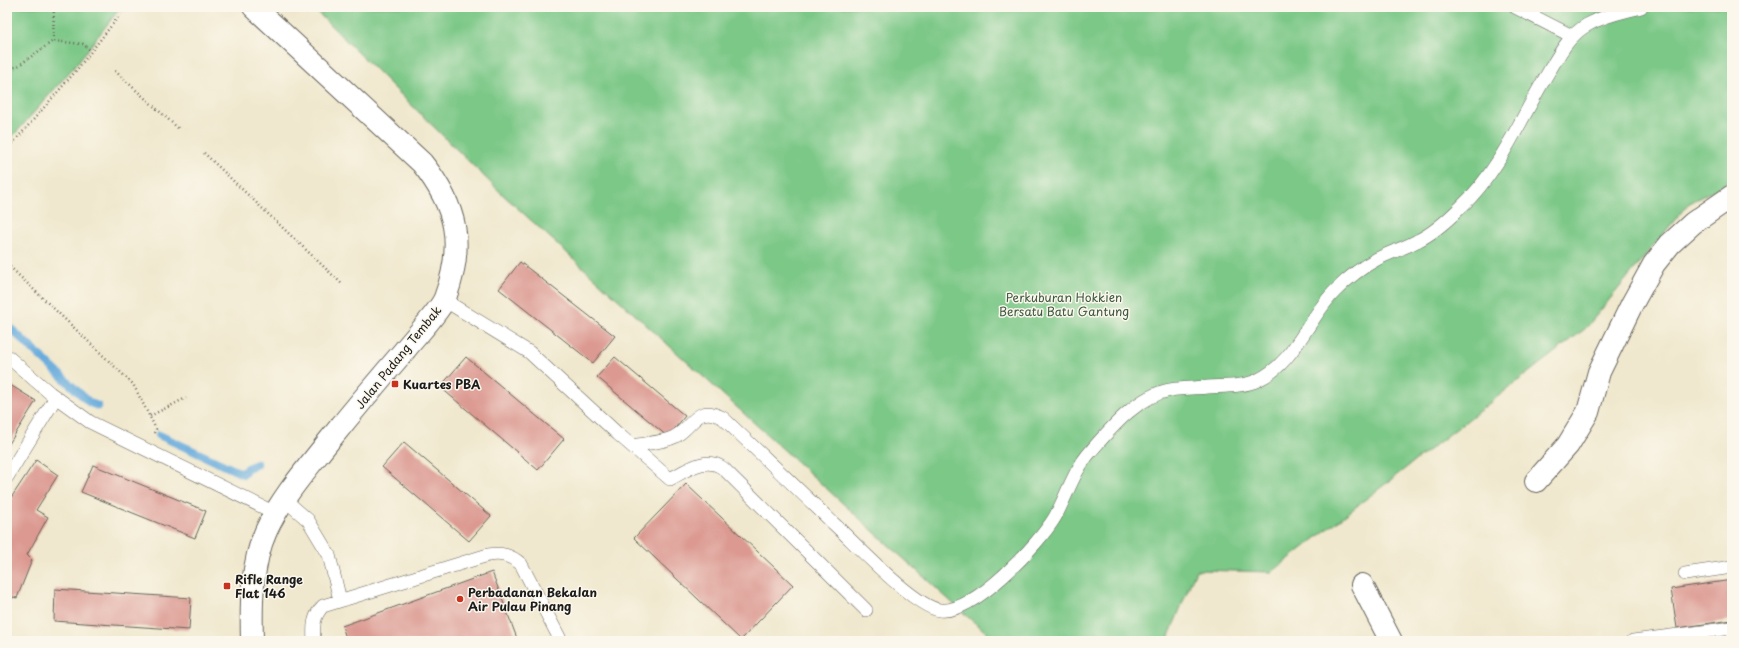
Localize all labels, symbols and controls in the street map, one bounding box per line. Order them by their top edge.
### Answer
park label: Perkuburan Hokkien Bersatu Batu Gantung [999,288,1129,320]
street label: Jalan Padang Tembak [351,302,445,412]
place label: Kuartes PBA [403,375,481,393]
marker: Kuartes PBA [390,379,400,389]
place label: Rifle Range Flat 146 [235,570,303,602]
marker: Rifle Range Flat 146 [222,581,232,591]
place label: Perbadanan Bekalan Air Pulau Pinang [468,583,597,615]
marker: Perbadanan Bekalan Air Pulau Pinang [455,594,465,604]

